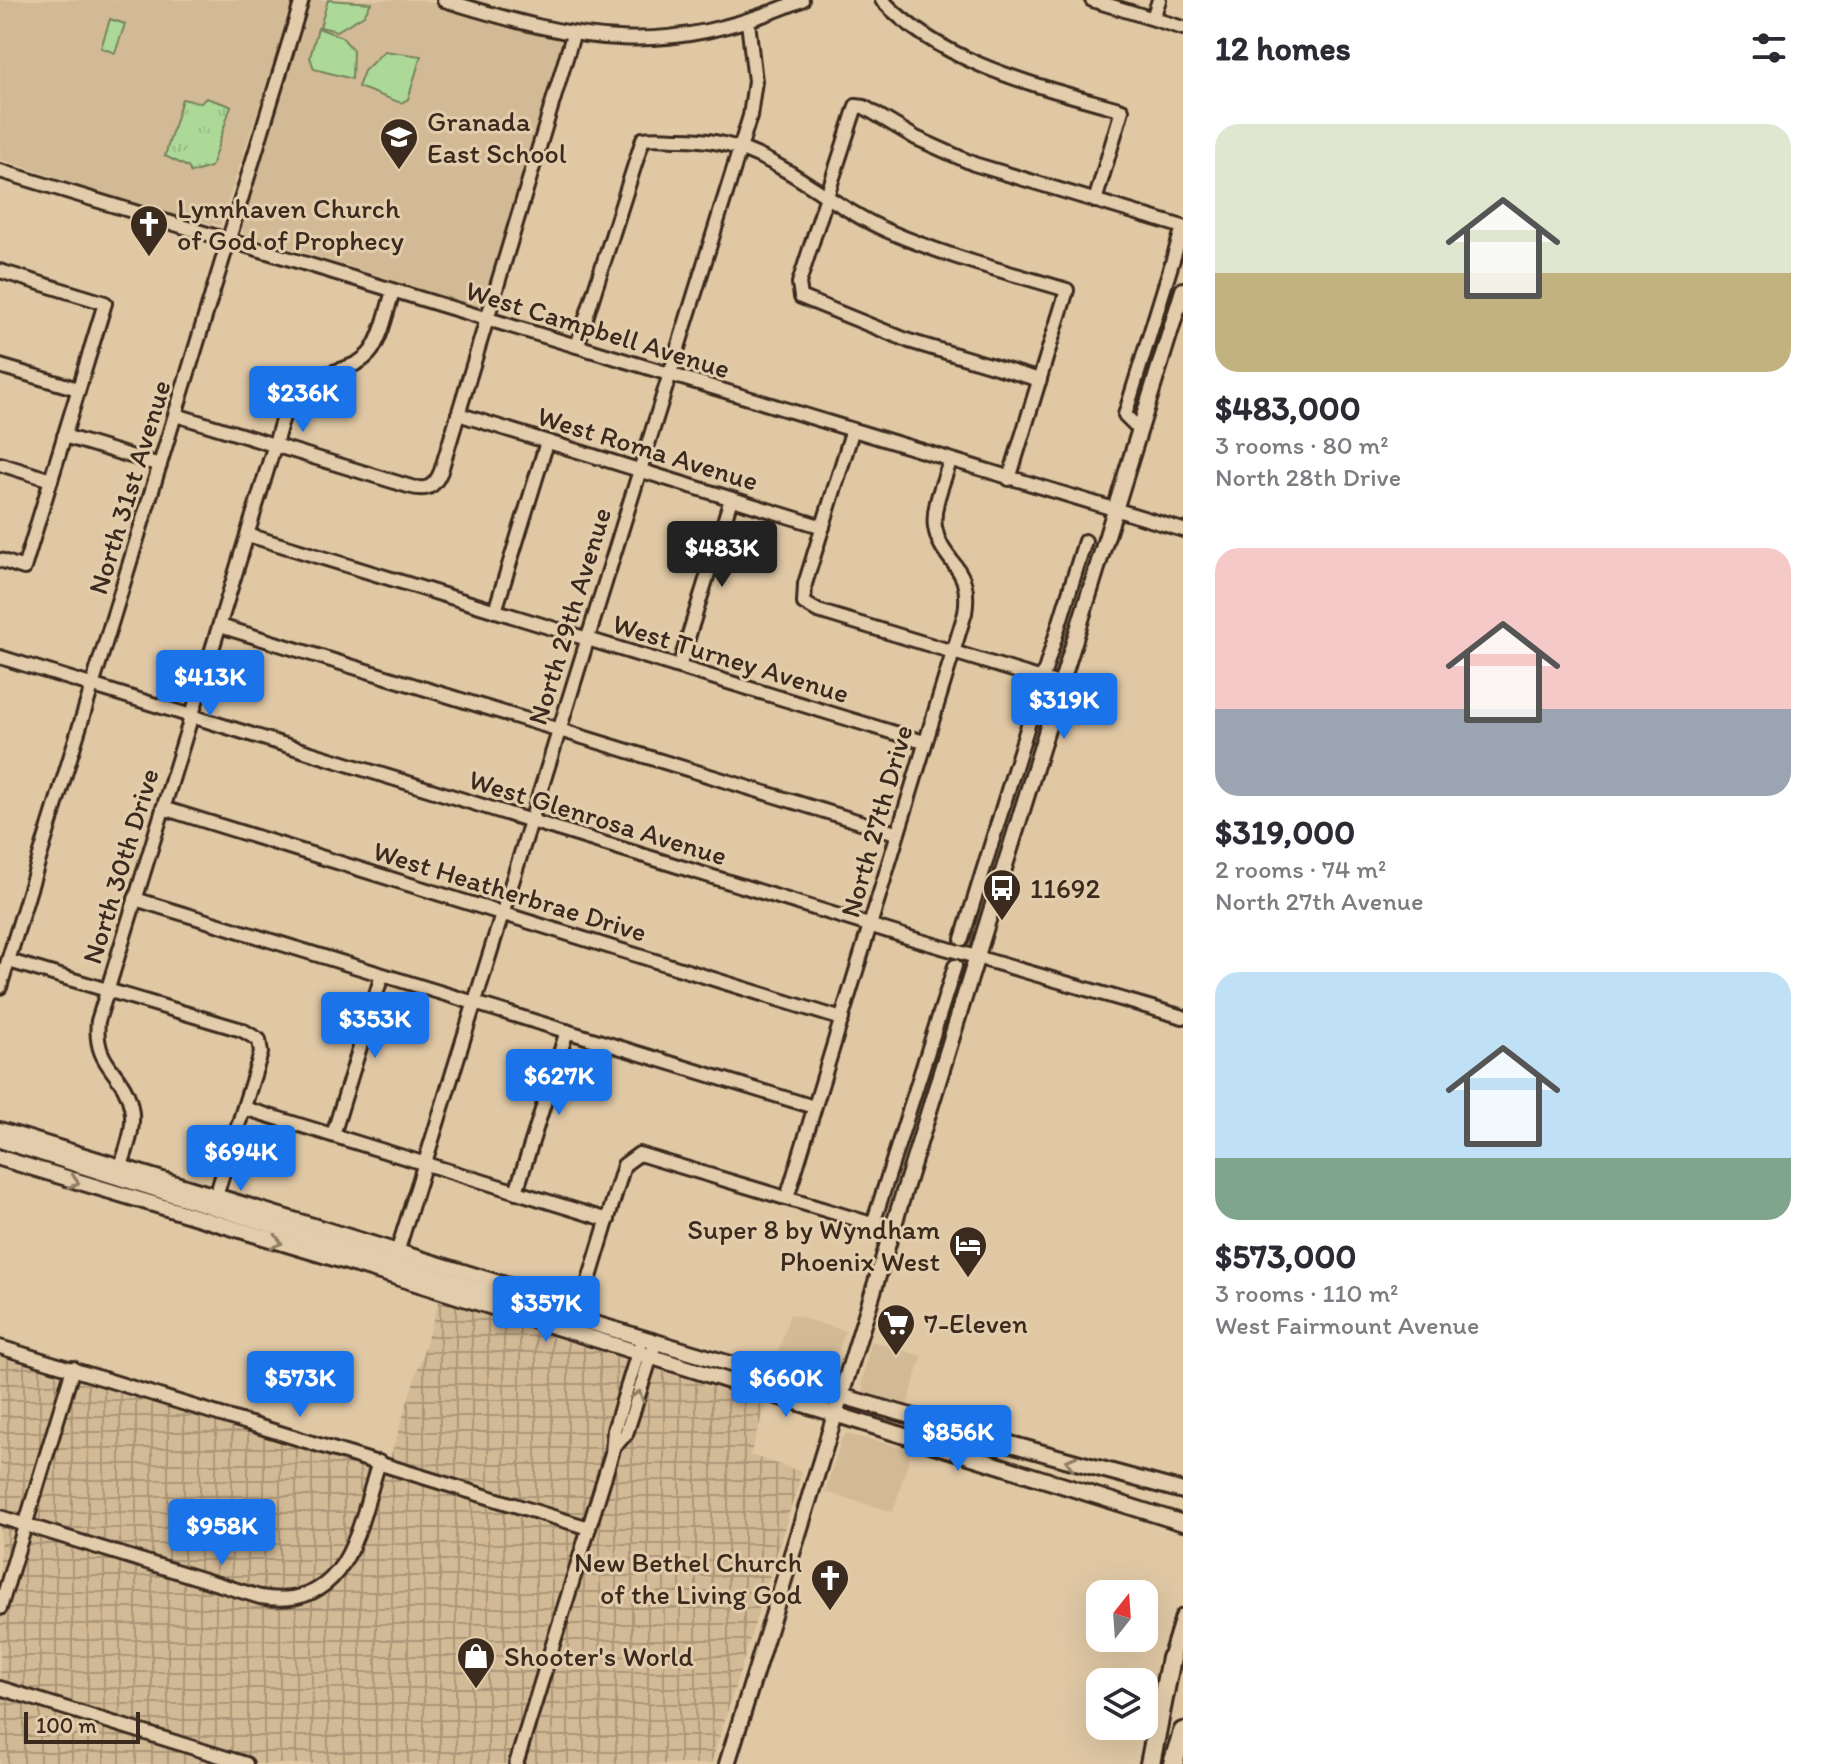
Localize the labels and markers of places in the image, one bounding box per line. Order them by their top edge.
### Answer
place label: Granada East School [427,104,567,170]
school or university icon: Granada East School [378,116,420,171]
place label: Lynnhaven Church of God of Prophecy [177,191,404,257]
church icon: Lynnhaven Church of God of Prophecy [128,203,170,258]
pin: $236K [247,366,359,434]
pin: $483K [666,521,778,589]
pin: $413K [154,650,266,718]
pin: $319K [1008,673,1120,741]
bus stop icon: 11692 [981,867,1023,922]
place label: 11692 [1030,871,1100,905]
pin: $353K [319,992,431,1060]
pin: $627K [503,1049,615,1117]
pin: $694K [185,1125,297,1193]
place label: Super 8 by Wyndham Phoenix West [687,1212,940,1278]
hotel icon: Super 8 by Wyndham Phoenix West [947,1224,989,1279]
pin: $357K [490,1276,602,1344]
supermarket icon: 7-Eleven [875,1302,917,1357]
place label: 7-Eleven [924,1306,1028,1340]
pin: $573K [244,1351,356,1419]
pin: $660K [730,1351,842,1419]
pin: $856K [902,1405,1014,1473]
pin: $958K [166,1499,278,1567]
place label: New Bethel Church of the Living God [574,1545,803,1611]
church icon: New Bethel Church of the Living God [809,1557,851,1612]
shop icon: Shooter's World [455,1635,497,1690]
place label: Shooter's World [504,1639,694,1673]

